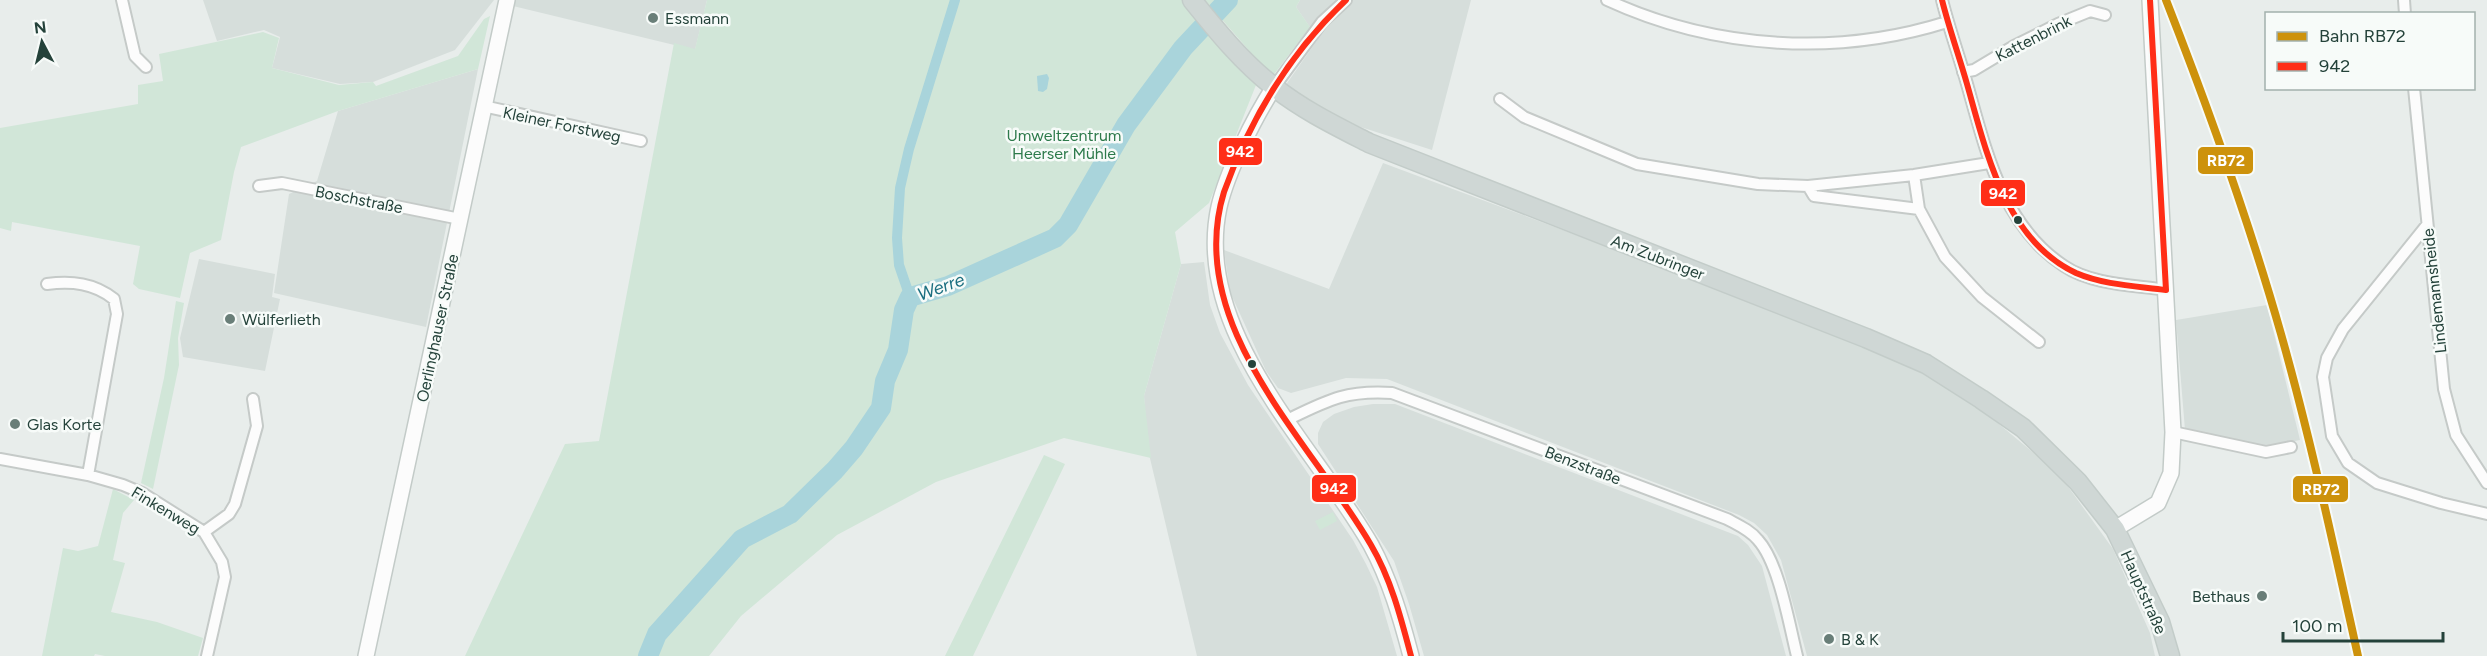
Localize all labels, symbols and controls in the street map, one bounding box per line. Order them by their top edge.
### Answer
place label: Essmann [665,9,729,28]
marker: Essmann [646,11,660,25]
street label: Kattenbrink [1992,11,2075,66]
north arrow [12,12,72,72]
legend [2265,12,2475,90]
text: N [33,17,48,38]
text: Bahn RB72 [2319,25,2406,47]
text: 942 [2319,55,2350,77]
street label: Kleiner Forstweg [501,103,623,146]
park label: Umweltzentrum Heerser Mühle [1007,126,1122,163]
line badge: 942 [1218,137,1263,166]
text: 942 [1226,142,1254,161]
line badge: RB72 [2197,146,2254,175]
text: RB72 [2207,151,2245,170]
line badge: 942 [1980,179,2026,207]
street label: Boschstraße [313,182,405,217]
text: 942 [1989,184,2017,203]
unlabelled marker [2012,214,2024,226]
street label: Lindemannsheide [2418,227,2451,354]
street label: Am Zubringer [1608,231,1708,284]
street label: Oerlinghauser Straße [413,252,463,404]
water label: Werre [914,268,968,306]
place label: Wülferlieth [242,310,321,329]
marker: Wülferlieth [223,312,237,326]
unlabelled marker [1246,358,1258,370]
place label: Glas Korte [27,415,102,434]
marker: Glas Korte [8,417,22,431]
street label: Benzstraße [1542,442,1624,489]
line badge: 942 [1311,474,1357,503]
line badge: RB72 [2292,475,2349,503]
text: 942 [1320,479,1348,498]
text: RB72 [2302,480,2340,499]
street label: Finkenweg [128,482,204,538]
street label: Hauptstraße [2117,547,2171,637]
place label: Bethaus [2192,587,2250,606]
marker: Bethaus [2255,589,2269,603]
scale bar [2283,605,2444,643]
text: 100 m [2292,615,2342,637]
place label: B & K [1841,630,1879,649]
marker: B & K [1822,632,1836,646]

